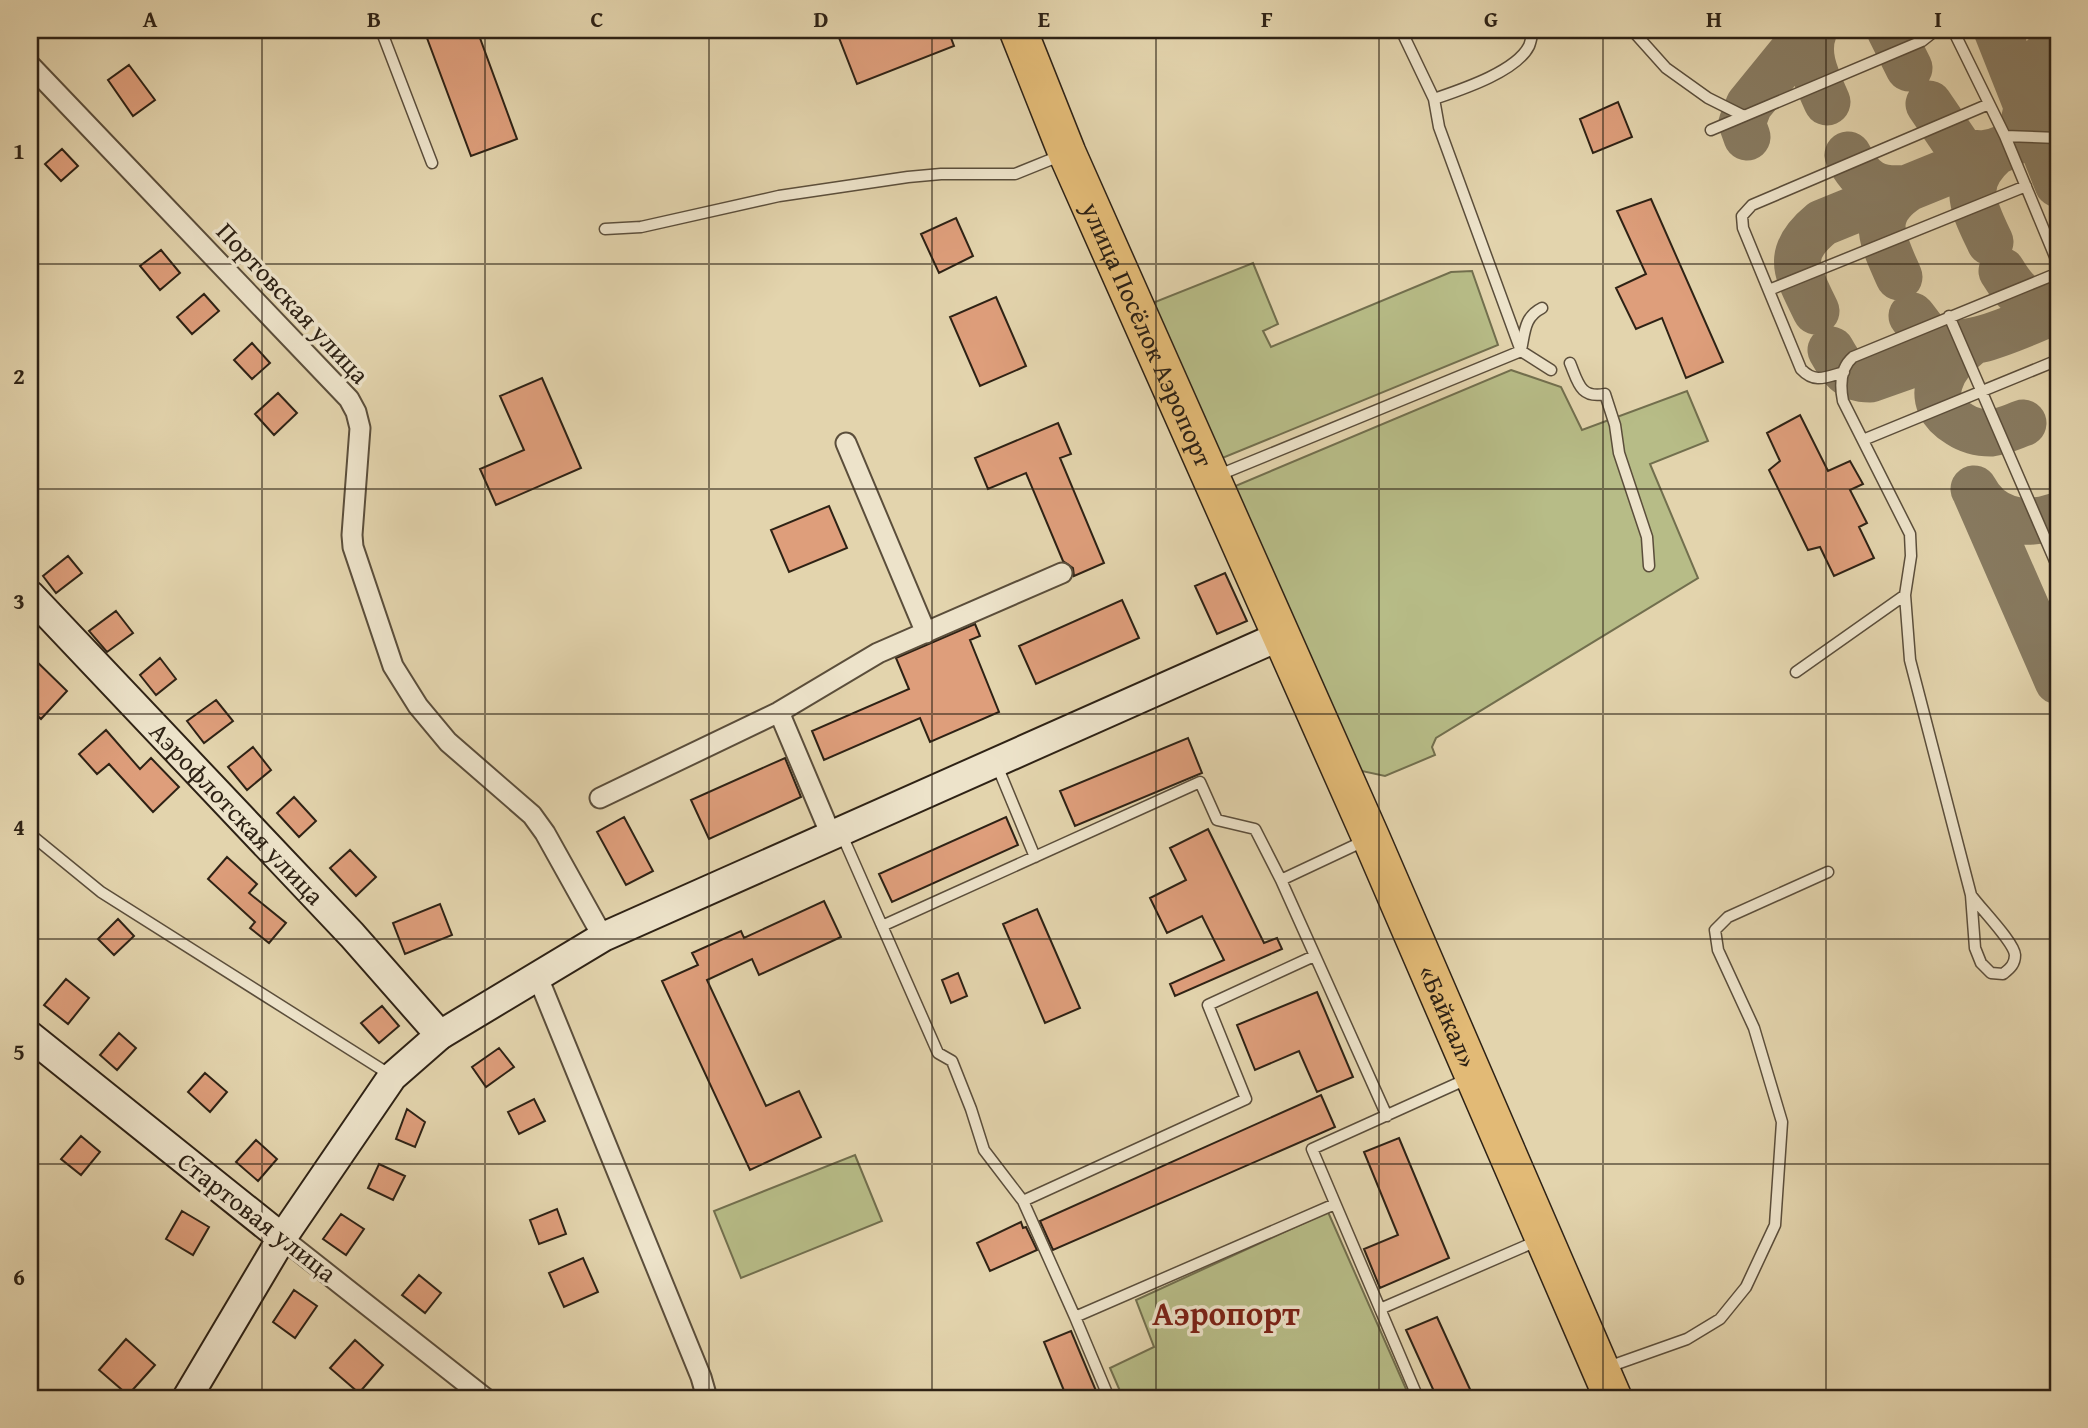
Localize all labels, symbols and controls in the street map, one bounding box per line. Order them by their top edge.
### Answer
text: A [143,2,158,35]
text: B [367,2,381,35]
text: C [590,2,604,35]
text: D [814,2,829,35]
text: E [1038,2,1050,35]
text: F [1261,2,1273,35]
text: G [1484,2,1498,35]
text: H [1706,2,1722,35]
text: I [1934,2,1942,35]
text: 1 [13,134,25,167]
street label: улица Посёлок Аэропорт [1072,195,1224,474]
street label: Портовская улица [208,213,379,393]
text: 2 [13,359,25,392]
text: 3 [13,584,25,617]
street label: Аэрофлотская улица [141,713,334,914]
text: 4 [13,810,25,843]
street label: «Байкал» [1409,958,1488,1074]
text: 5 [13,1035,25,1068]
street label: Стартовая улица [169,1142,346,1292]
text: 6 [13,1260,25,1293]
district label: Аэропорт [1152,1289,1300,1337]

